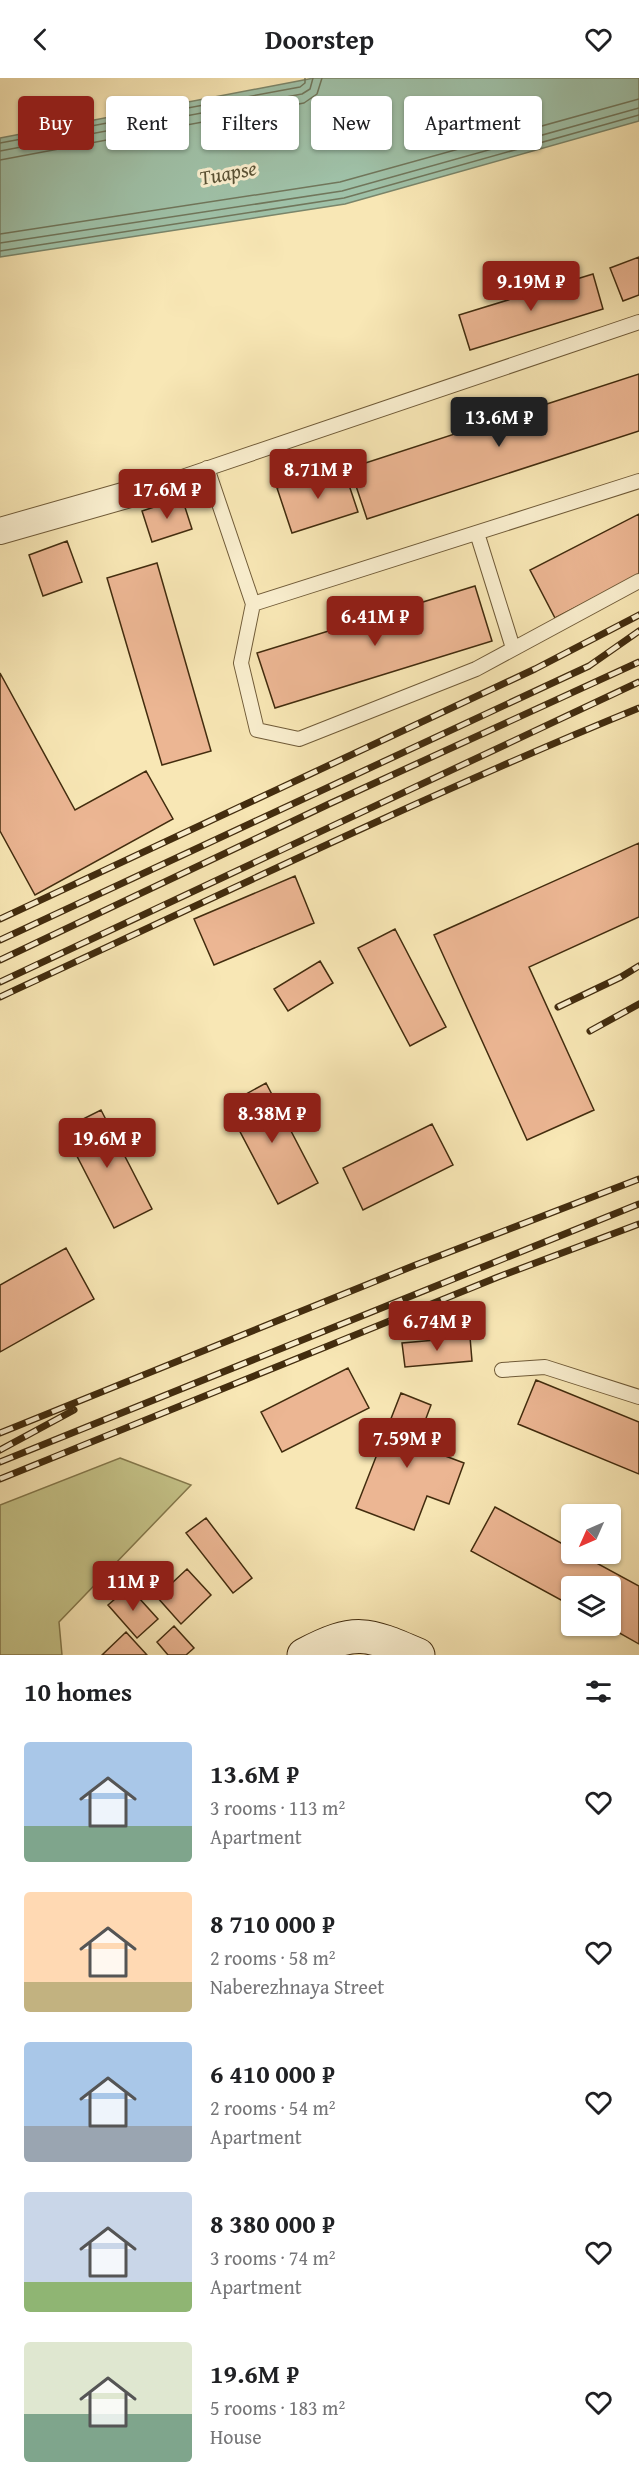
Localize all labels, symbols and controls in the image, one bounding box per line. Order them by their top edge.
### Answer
text: Doorstep [265,19,374,59]
icon: back [24,23,57,56]
icon: heart [582,23,615,56]
chip: Buy [18,96,94,150]
chip: Rent [106,96,189,150]
chip: Filters [201,96,299,150]
chip: New [311,96,392,150]
chip: Apartment [404,96,542,150]
water label: Tuapse [197,152,259,193]
pin: 9.19M ₽ [476,261,586,312]
text: 9.19M ₽ [497,266,565,295]
pin: 13.6M ₽ [444,397,554,448]
text: 13.6M ₽ [465,402,533,431]
pin: 8.71M ₽ [263,449,373,500]
text: 8.71M ₽ [284,454,352,483]
pin: 17.6M ₽ [112,469,222,520]
text: 17.6M ₽ [133,474,201,503]
pin: 6.41M ₽ [320,596,430,647]
text: 6.41M ₽ [341,601,409,630]
pin: 8.38M ₽ [217,1093,327,1144]
text: 8.38M ₽ [238,1098,306,1127]
pin: 19.6M ₽ [52,1118,162,1169]
text: 19.6M ₽ [73,1123,141,1152]
pin: 6.74M ₽ [382,1301,492,1352]
text: 6.74M ₽ [403,1306,471,1335]
pin: 7.59M ₽ [352,1418,462,1469]
text: 7.59M ₽ [373,1423,441,1452]
north arrow [561,1504,621,1564]
map controls [561,1504,621,1636]
pin: 11M ₽ [91,1561,175,1612]
text: 11M ₽ [107,1566,159,1595]
button: layers [561,1576,621,1636]
text: 10 homes [24,1672,132,1711]
icon: filters [582,1675,615,1708]
text: 13.6M ₽ [210,1754,299,1793]
icon: home [72,1766,144,1838]
icon: heart [582,1786,615,1819]
text: 3 rooms · 113 m² [210,1793,345,1822]
text: Apartment [210,1822,302,1851]
text: 8 710 000 ₽ [210,1904,335,1943]
icon: home [72,1916,144,1988]
icon: heart [582,1936,615,1969]
text: 2 rooms · 58 m² [210,1943,336,1972]
text: Naberezhnaya Street [210,1972,384,2001]
text: 6 410 000 ₽ [210,2054,335,2093]
icon: home [72,2066,144,2138]
icon: heart [582,2086,615,2119]
text: 2 rooms · 54 m² [210,2093,336,2122]
text: Apartment [210,2122,302,2151]
text: 8 380 000 ₽ [210,2204,335,2243]
icon: home [72,2216,144,2288]
icon: heart [582,2236,615,2269]
text: 3 rooms · 74 m² [210,2243,336,2272]
text: Apartment [210,2272,302,2301]
text: 19.6M ₽ [210,2354,299,2393]
icon: home [72,2366,144,2438]
icon: heart [582,2386,615,2419]
text: 5 rooms · 183 m² [210,2393,345,2422]
text: House [210,2422,262,2451]

